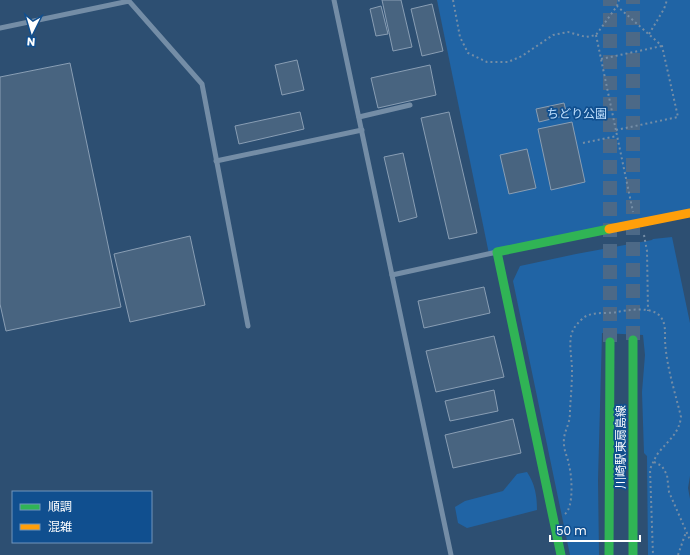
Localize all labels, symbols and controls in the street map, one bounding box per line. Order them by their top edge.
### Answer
north arrow [12,12,52,52]
text: N [26,34,36,50]
park label: ちどり公園 [547,105,607,122]
street label: 川崎駅東扇島線 [612,405,629,489]
legend [12,491,152,543]
text: 順調 [48,498,72,515]
scale bar [550,517,640,543]
text: 混雑 [48,518,72,535]
text: 50 m [556,522,587,539]

